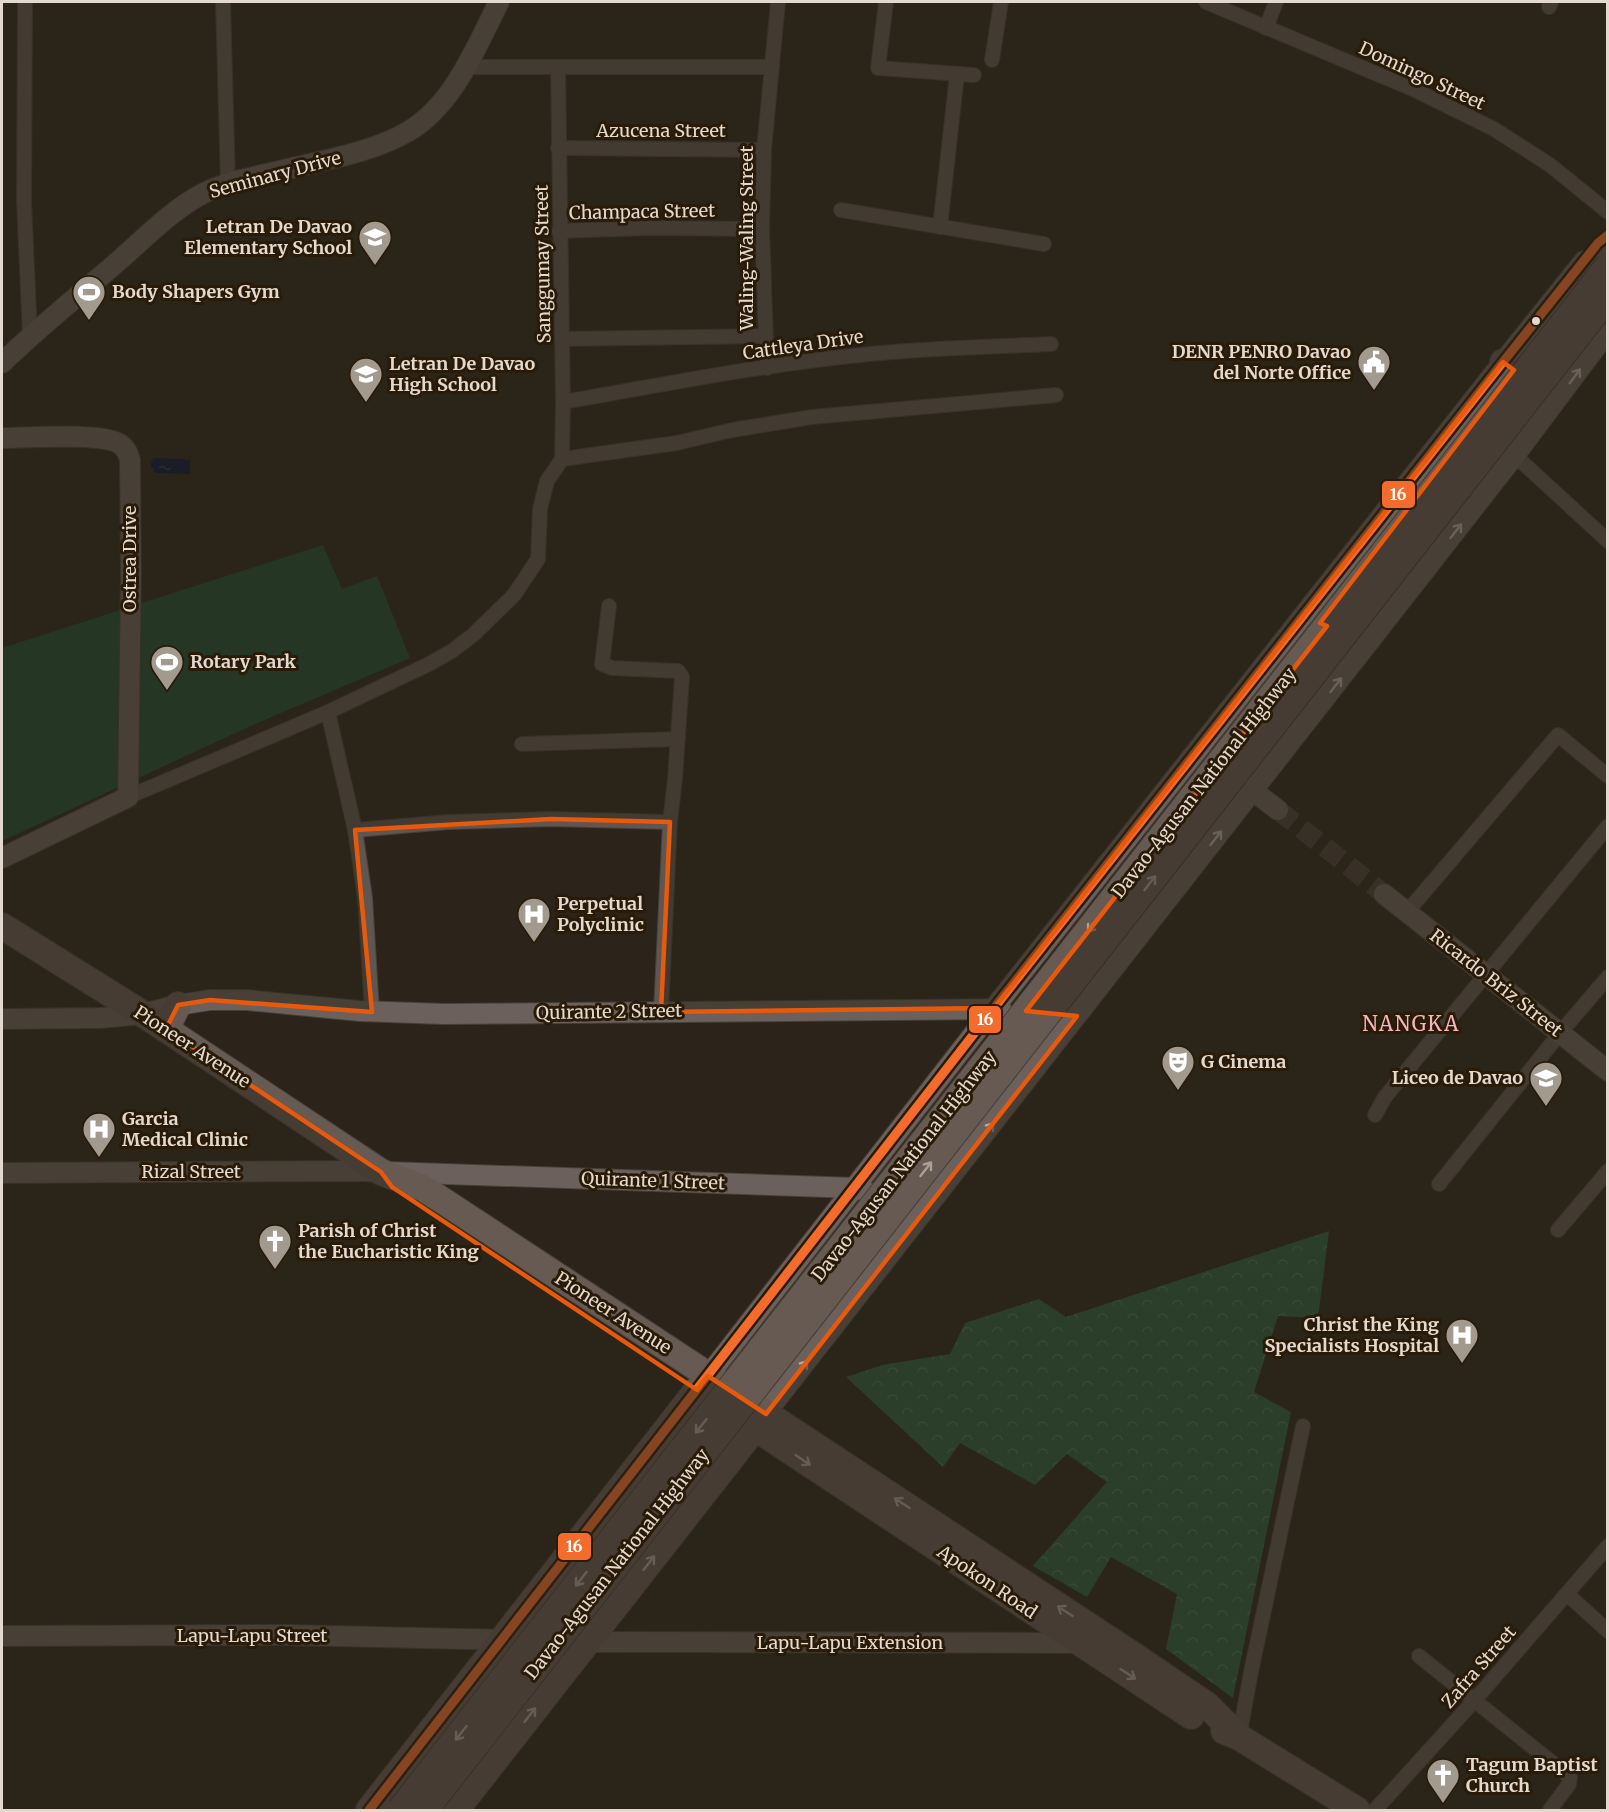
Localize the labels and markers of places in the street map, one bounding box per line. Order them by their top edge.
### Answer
place label: Letran De Davao Elementary School [184,215,352,259]
school or university icon: Letran De Davao Elementary School [357,219,393,266]
sports icon: Body Shapers Gym [71,274,107,321]
place label: Body Shapers Gym [112,280,280,303]
unlabelled marker [1530,315,1542,327]
place label: DENR PENRO Davao del Norte Office [1172,340,1351,384]
public building icon: DENR PENRO Davao del Norte Office [1356,344,1392,391]
place label: Letran De Davao High School [389,352,535,396]
school or university icon: Letran De Davao High School [348,356,384,403]
sports icon: Rotary Park [149,644,185,691]
place label: Rotary Park [190,650,296,673]
place label: Perpetual Polyclinic [557,892,644,936]
hospital icon: Perpetual Polyclinic [516,896,552,943]
theatre icon: G Cinema [1160,1044,1196,1091]
place label: G Cinema [1201,1050,1286,1073]
school or university icon: Liceo de Davao [1528,1060,1564,1107]
place label: Liceo de Davao [1392,1066,1523,1089]
place label: Garcia Medical Clinic [122,1107,248,1151]
hospital icon: Garcia Medical Clinic [81,1111,117,1158]
place label: Parish of Christ the Eucharistic King [298,1219,479,1263]
church icon: Parish of Christ the Eucharistic King [257,1223,293,1270]
place label: Christ the King Specialists Hospital [1264,1313,1439,1357]
hospital icon: Christ the King Specialists Hospital [1444,1317,1480,1364]
place label: Tagum Baptist Church [1466,1753,1598,1797]
church icon: Tagum Baptist Church [1425,1757,1461,1804]

